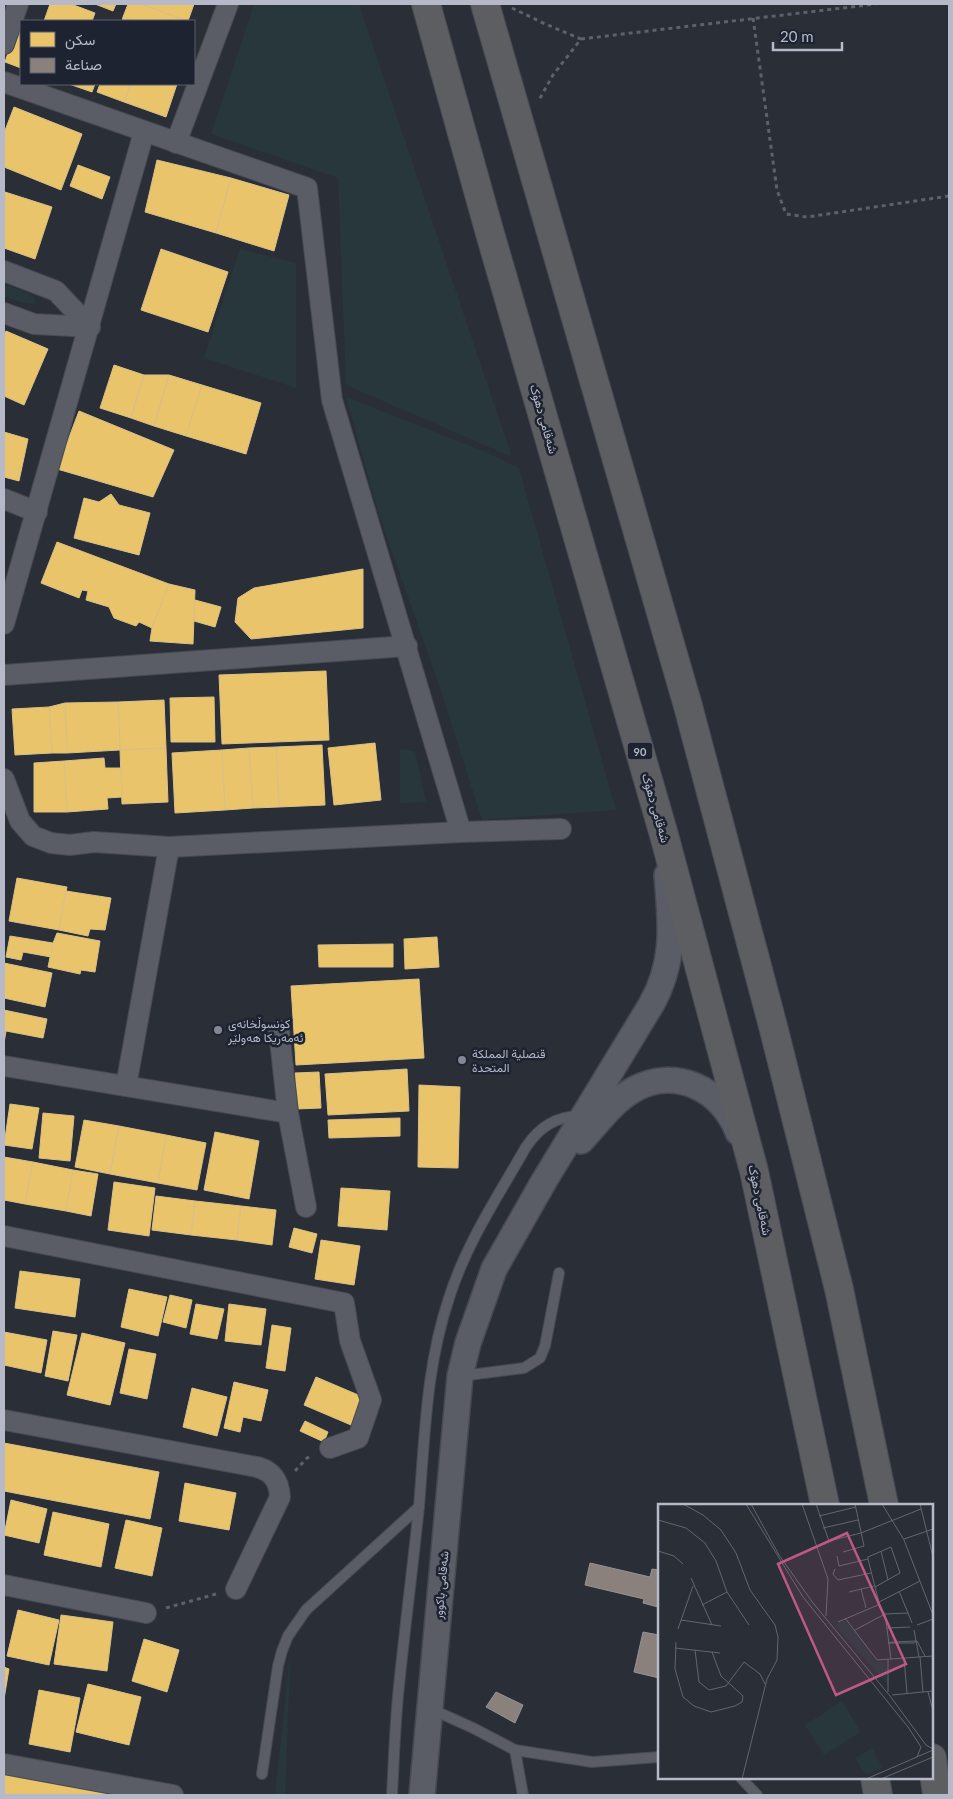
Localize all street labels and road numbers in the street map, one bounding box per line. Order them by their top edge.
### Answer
street label: شەقامی دهۆک [526,382,561,456]
road number: 90 [628,742,652,759]
street label: شەقامی دهۆک [638,771,673,845]
street label: شەقامی دهۆک [744,1163,775,1237]
street label: شەقامی باکوور [430,1550,452,1621]

